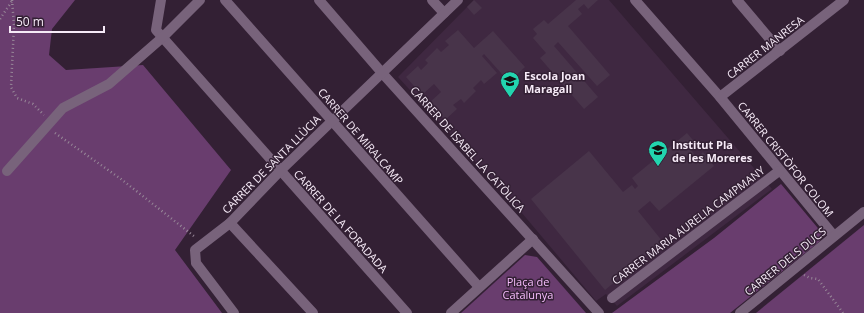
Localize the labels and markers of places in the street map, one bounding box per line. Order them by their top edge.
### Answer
place label: Escola Joan Maragall [524,68,585,96]
school or university icon: Escola Joan Maragall [499,70,521,98]
place label: Institut Pla de les Moreres [672,137,753,165]
school or university icon: Institut Pla de les Moreres [647,139,669,167]

